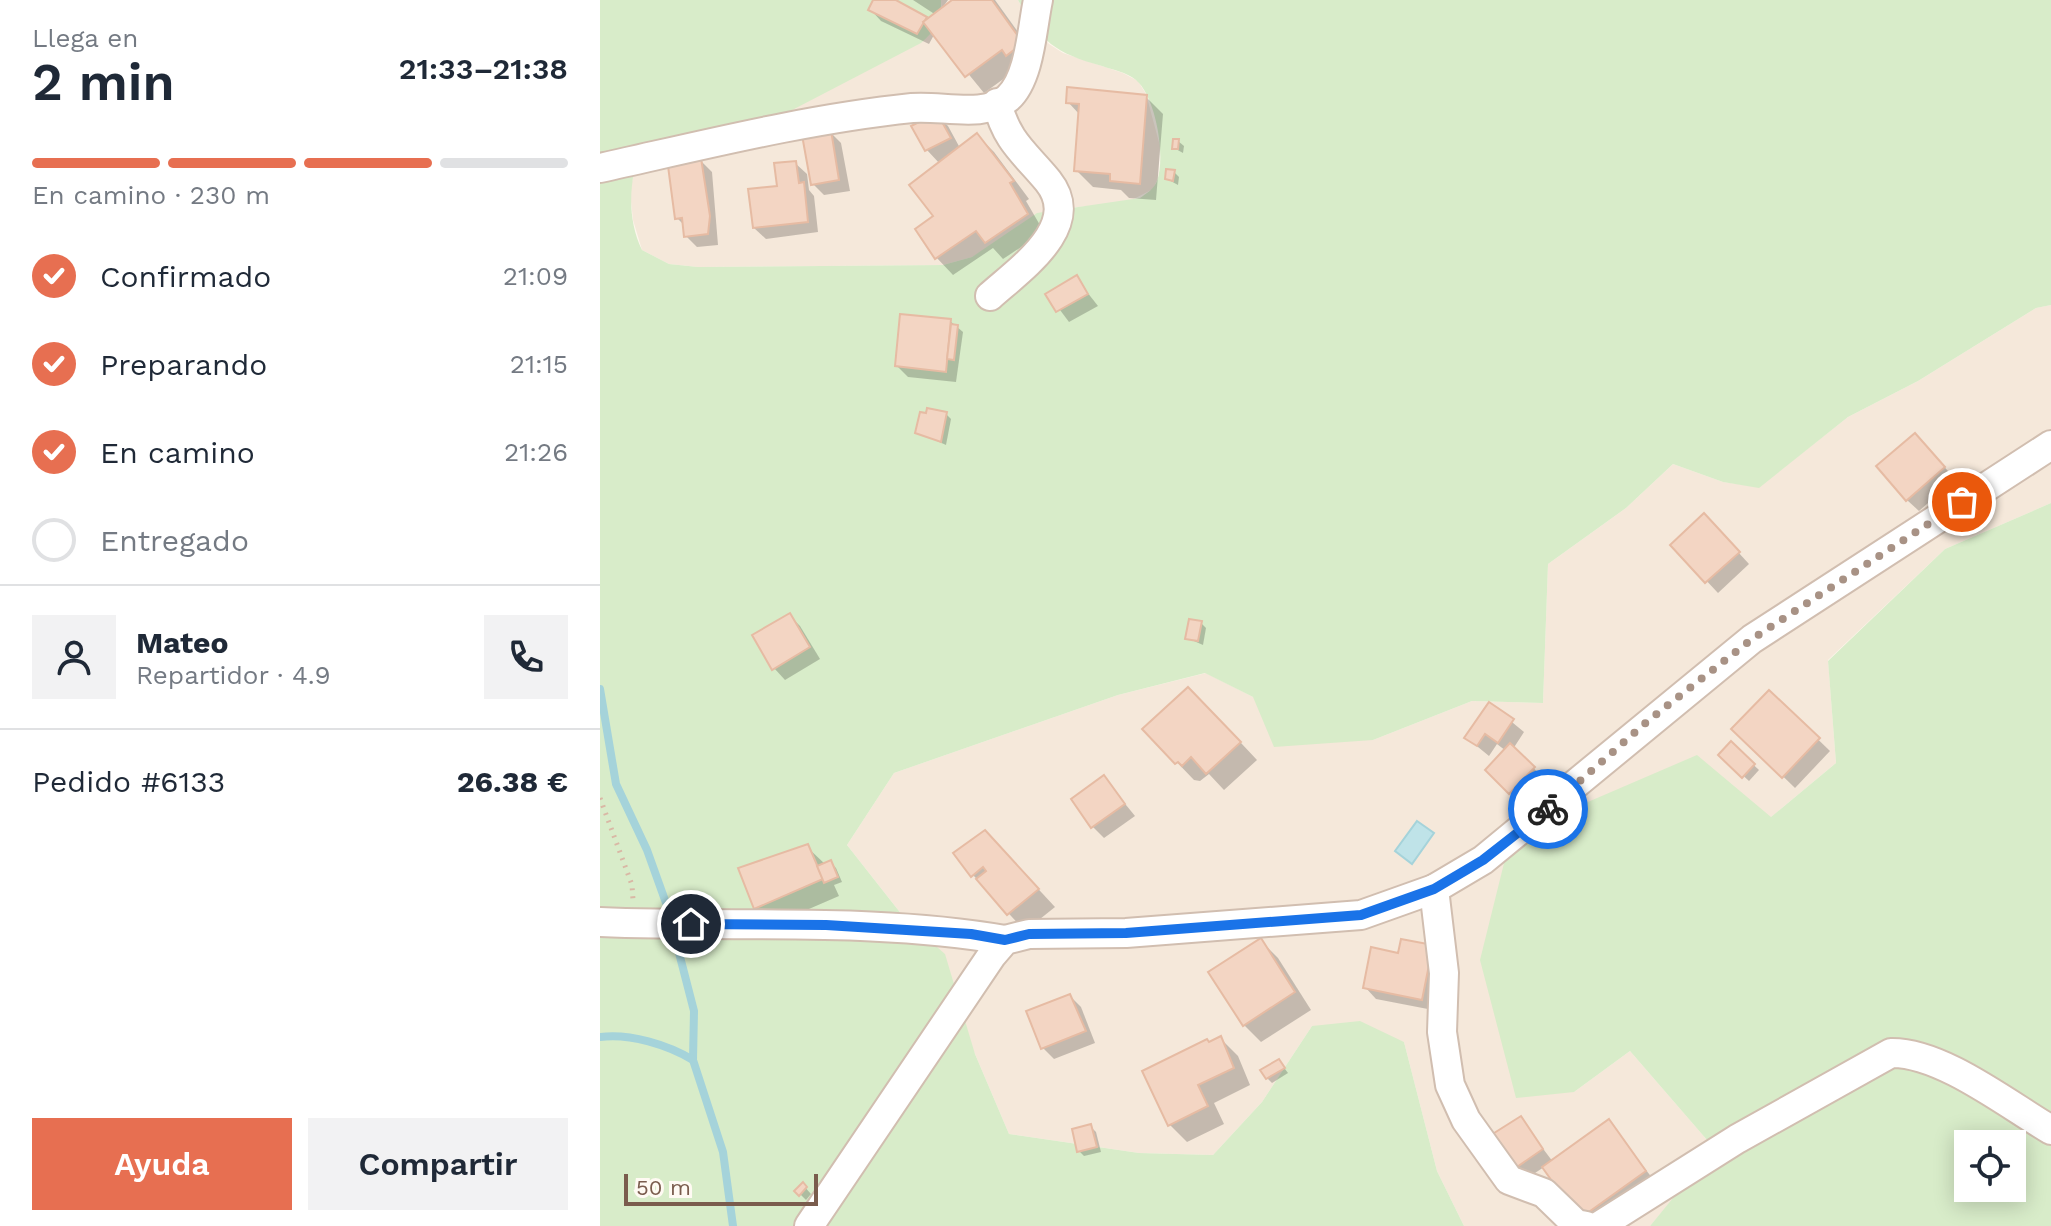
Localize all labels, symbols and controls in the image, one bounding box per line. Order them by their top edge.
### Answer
text: Llega en [32,23,138,53]
text: 21:33–21:38 [399,51,568,86]
text: 2 min [32,52,175,113]
text: En camino · 230 m [32,180,270,210]
icon: check [32,254,76,298]
text: Confirmado [100,259,271,294]
text: 21:09 [503,261,568,291]
icon: check [32,342,76,386]
text: Preparando [100,347,267,382]
text: 21:15 [510,349,568,379]
icon: check [32,430,76,474]
text: En camino [100,435,255,470]
text: 21:26 [504,437,568,467]
pin [1928,468,1996,536]
icon: bag [1940,480,1984,524]
text: Entregado [100,523,249,558]
button: person [32,615,116,699]
button: phone [484,615,568,699]
text: Mateo [136,625,228,660]
text: Repartidor · 4.9 [136,660,331,690]
text: Pedido #6133 [32,764,225,799]
text: 26.38 € [457,764,568,799]
courier [1508,769,1588,849]
icon: bike [1526,787,1570,831]
pin [657,890,725,958]
icon: home [669,902,713,946]
button: Ayuda [32,1118,292,1210]
button: Compartir [308,1118,568,1210]
map controls [1954,1130,2026,1202]
button: locate [1954,1130,2026,1202]
scale bar [624,1170,818,1206]
text: 50 m [636,1175,691,1200]

